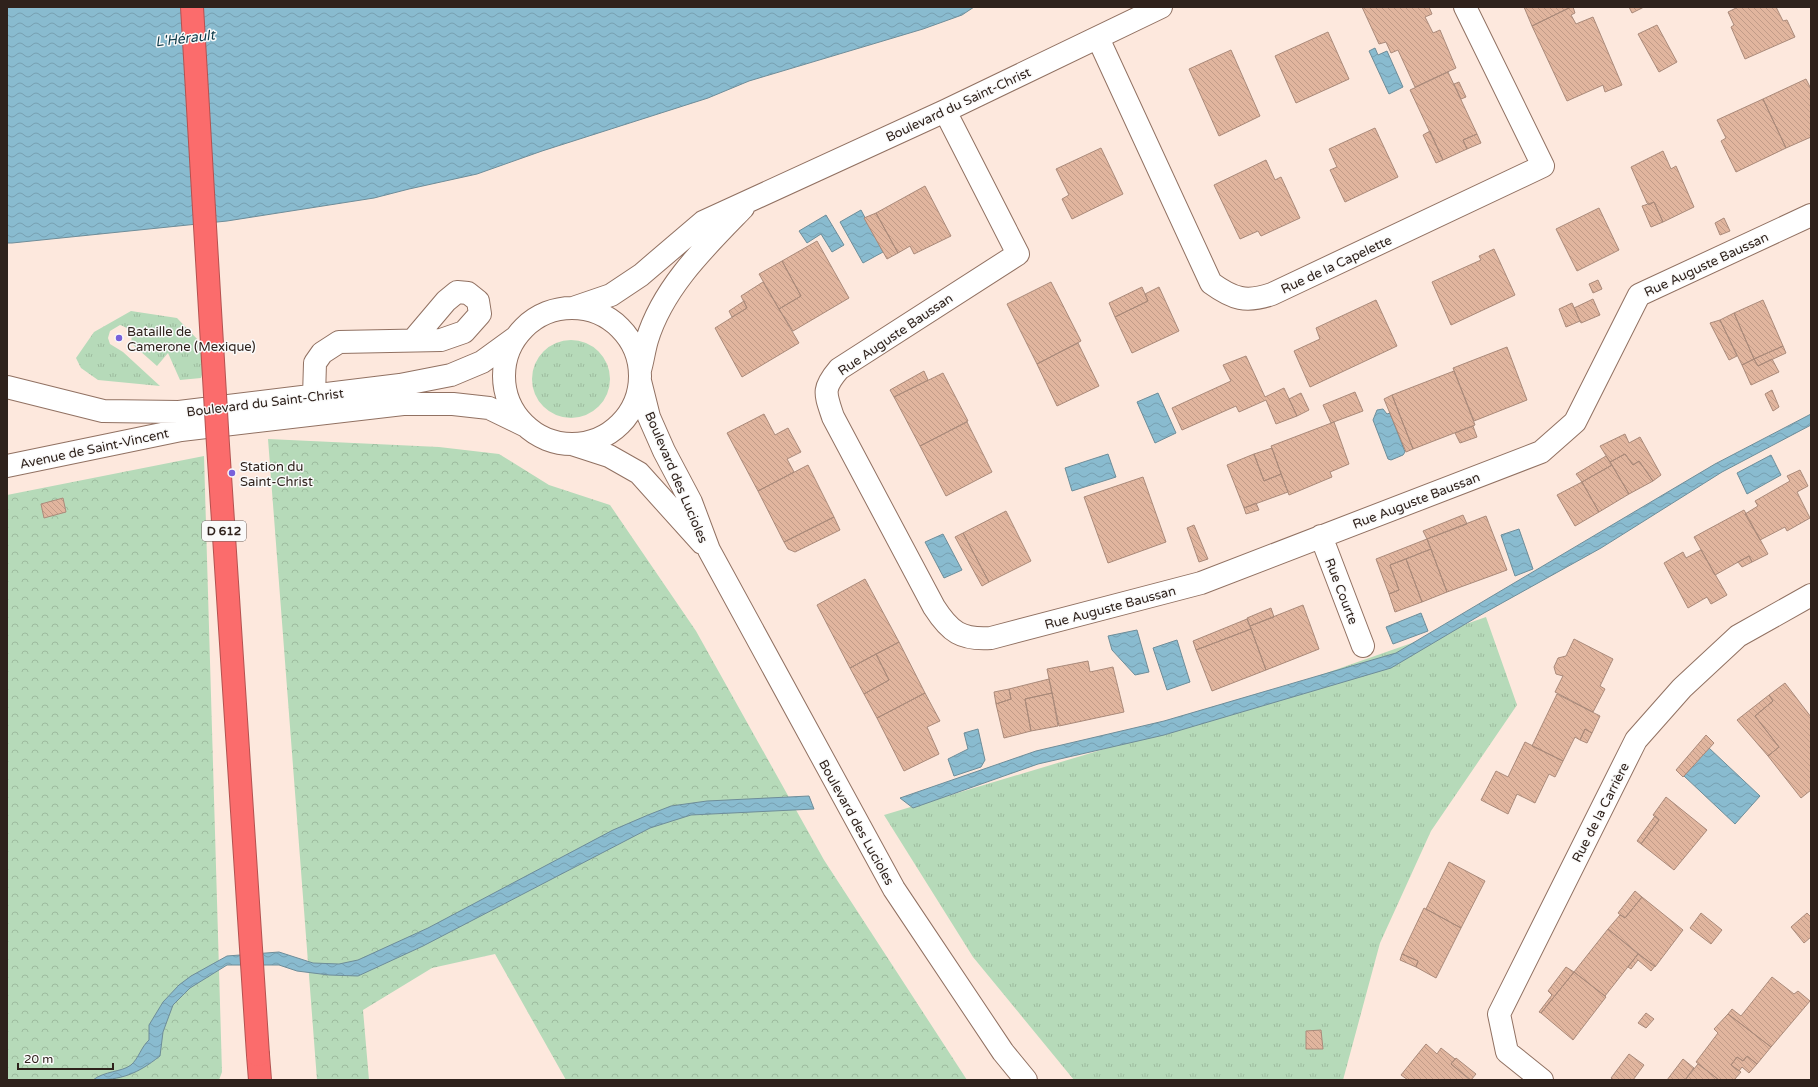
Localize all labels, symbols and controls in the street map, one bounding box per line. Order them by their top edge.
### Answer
water label: L'Hérault [154,26,218,51]
street label: Boulevard du Saint-Christ [883,64,1034,146]
street label: Rue Auguste Baussan [1642,229,1771,301]
street label: Rue de la Capelette [1278,232,1394,298]
street label: Rue Auguste Baussan [835,290,956,379]
place label: Bataille de Camerone (Mexique) [127,324,255,355]
marker: Bataille de Camerone (Mexique) [114,333,124,343]
street label: Boulevard du Saint-Christ [186,385,345,421]
street label: Boulevard des Lucioles [641,409,711,546]
street label: Avenue de Saint-Vincent [18,425,170,473]
place label: Station du Saint-Christ [240,459,313,490]
marker: Station du Saint-Christ [227,468,237,478]
street label: Rue Auguste Baussan [1350,469,1482,533]
road number: D 612 [202,521,246,541]
street label: Rue Courte [1321,556,1361,627]
street label: Rue Auguste Baussan [1043,583,1178,633]
street label: Boulevard des Lucioles [815,757,897,888]
street label: Rue de la Carrière [1569,760,1633,865]
scale bar [18,1045,113,1071]
text: 20 m [24,1052,53,1066]

